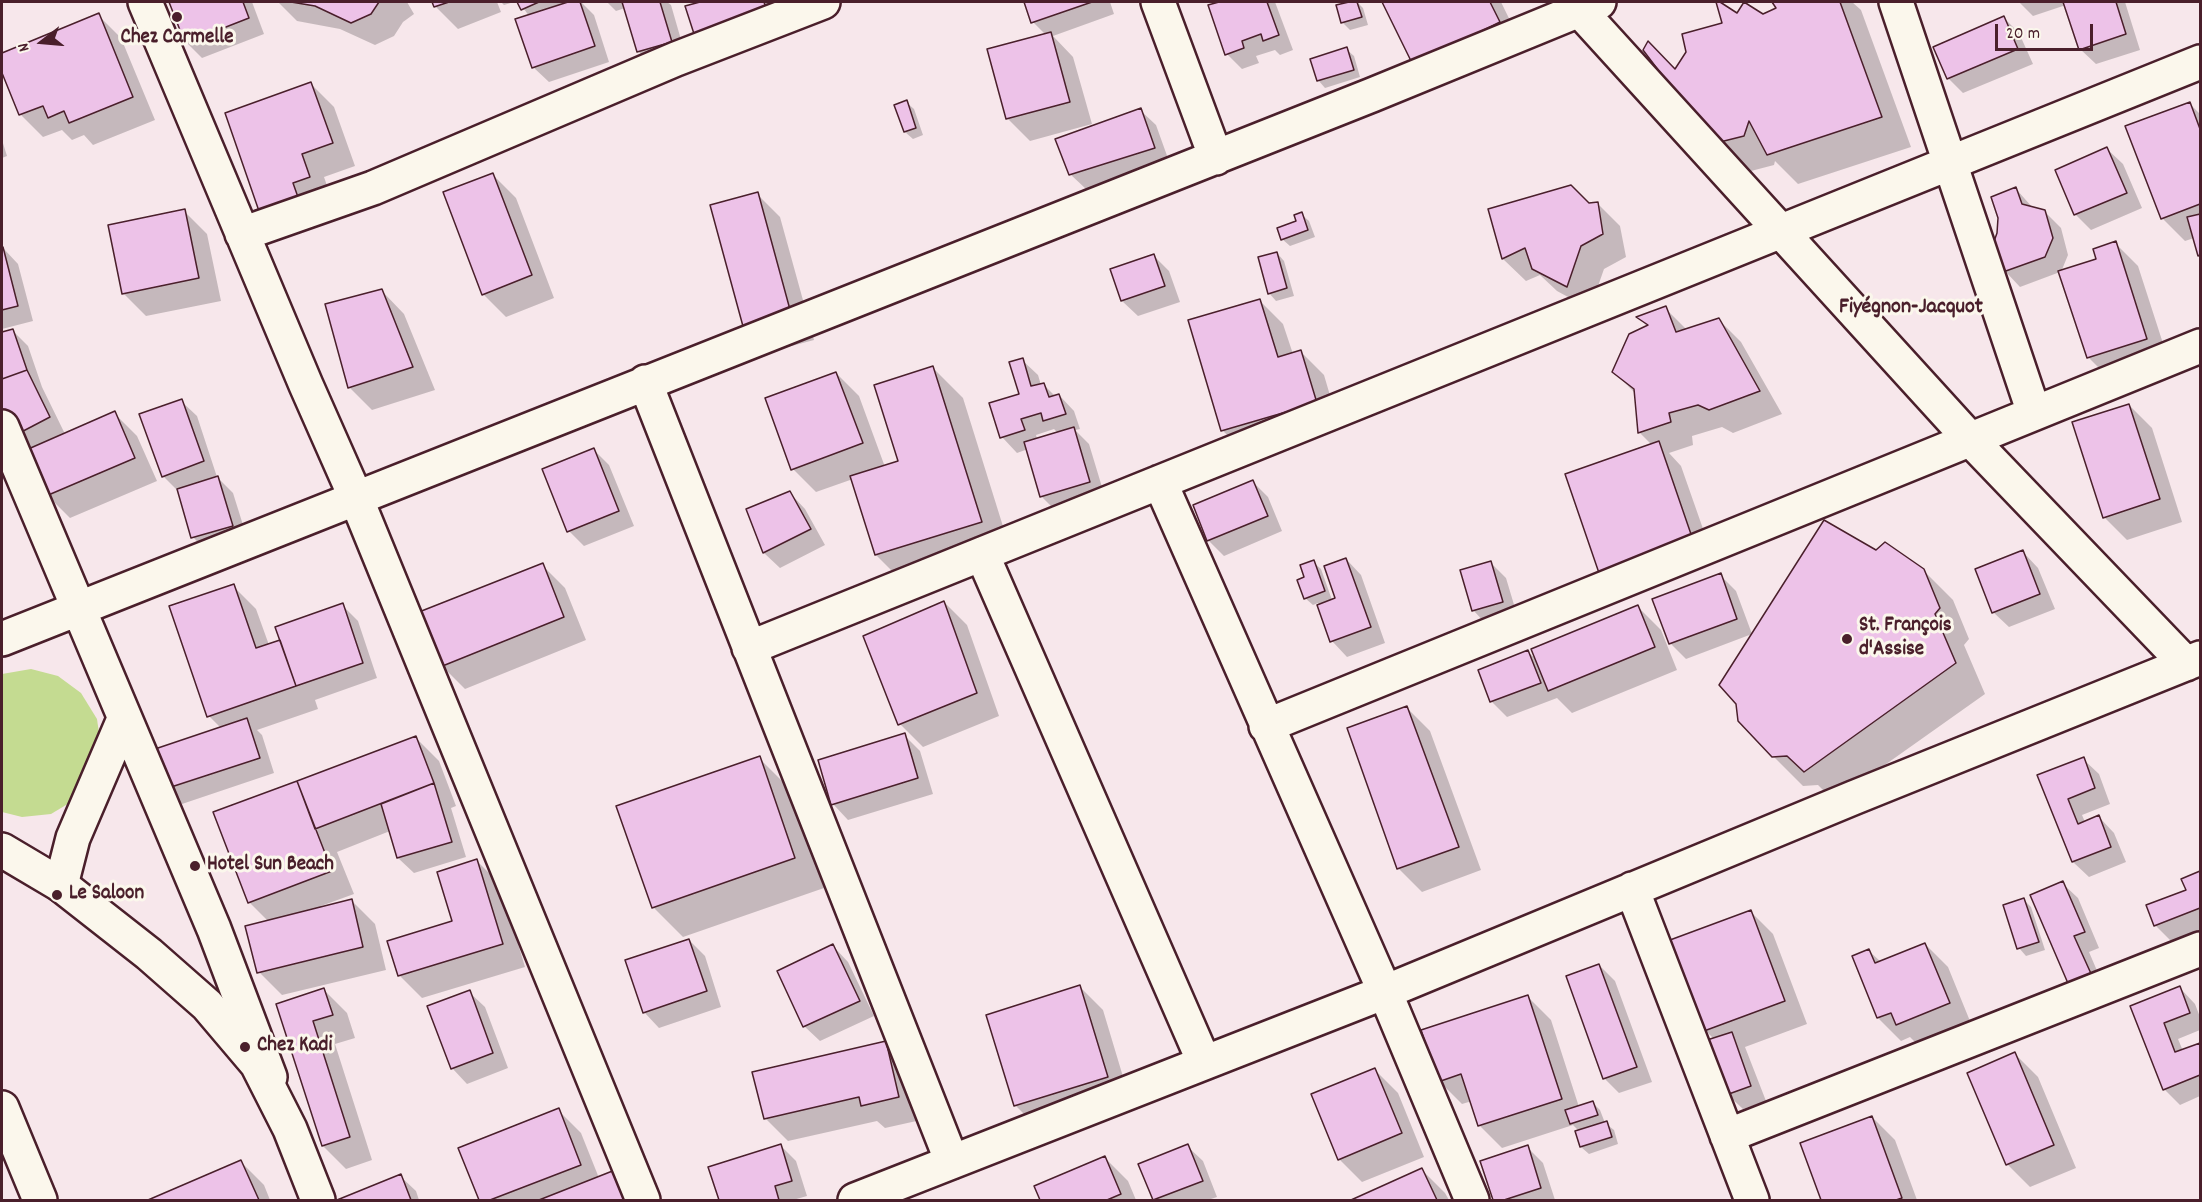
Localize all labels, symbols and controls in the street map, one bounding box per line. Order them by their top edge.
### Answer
marker: Chez Carmelle [170,10,184,24]
north arrow [12,12,72,72]
scale bar [1998,12,2096,50]
text: 20 m [2006,22,2040,47]
place label: Chez Carmelle [121,26,233,52]
text: N [12,40,36,54]
district label: Fiyégnon-Jacquot [1839,296,1983,322]
place label: St. François d'Assise [1859,614,1951,664]
marker: St. François d'Assise [1840,632,1854,646]
place label: Hotel Sun Beach [207,853,334,879]
marker: Hotel Sun Beach [188,859,202,873]
place label: Le Saloon [69,882,144,908]
marker: Le Saloon [50,888,64,902]
place label: Chez Kadi [257,1034,332,1060]
marker: Chez Kadi [238,1040,252,1054]

